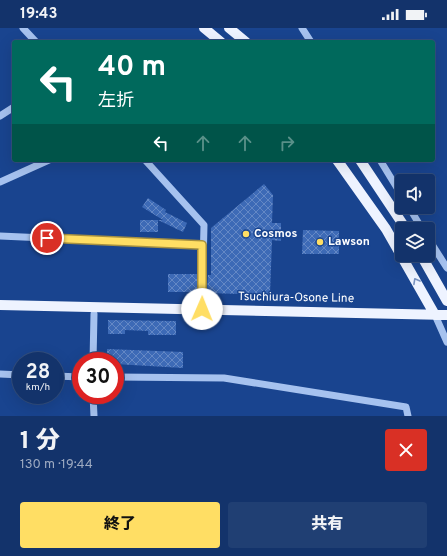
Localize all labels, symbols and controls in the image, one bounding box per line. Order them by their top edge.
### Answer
text: 19:43 [20,5,58,24]
text: 40 m [98,50,166,86]
icon: left [32,56,84,108]
text: 左折 [98,90,134,113]
icon: left [150,132,172,154]
icon: ahead [192,132,214,154]
icon: ahead [234,132,256,154]
icon: right [276,132,298,154]
map controls [395,174,435,262]
button: sound [395,174,435,214]
pin [30,221,64,255]
button: layers [395,222,435,262]
place label: Cosmos [254,226,297,242]
icon: arrive [36,227,58,249]
marker: Cosmos [241,229,251,239]
place label: Lawson [328,234,370,250]
marker: Lawson [315,237,325,247]
one-way arrow [413,278,420,285]
position arrow [181,288,223,330]
street label: Tsuchiura-Osone Line [238,289,354,307]
speed limit sign: 30 [72,352,124,404]
text: 28 [26,360,50,386]
text: km/h [26,381,50,394]
text: 1 分 [20,427,60,457]
button: close [385,429,427,471]
text: 130 m · 19:44 [20,457,93,473]
button: 終了 [20,502,220,548]
button: 共有 [228,502,427,548]

